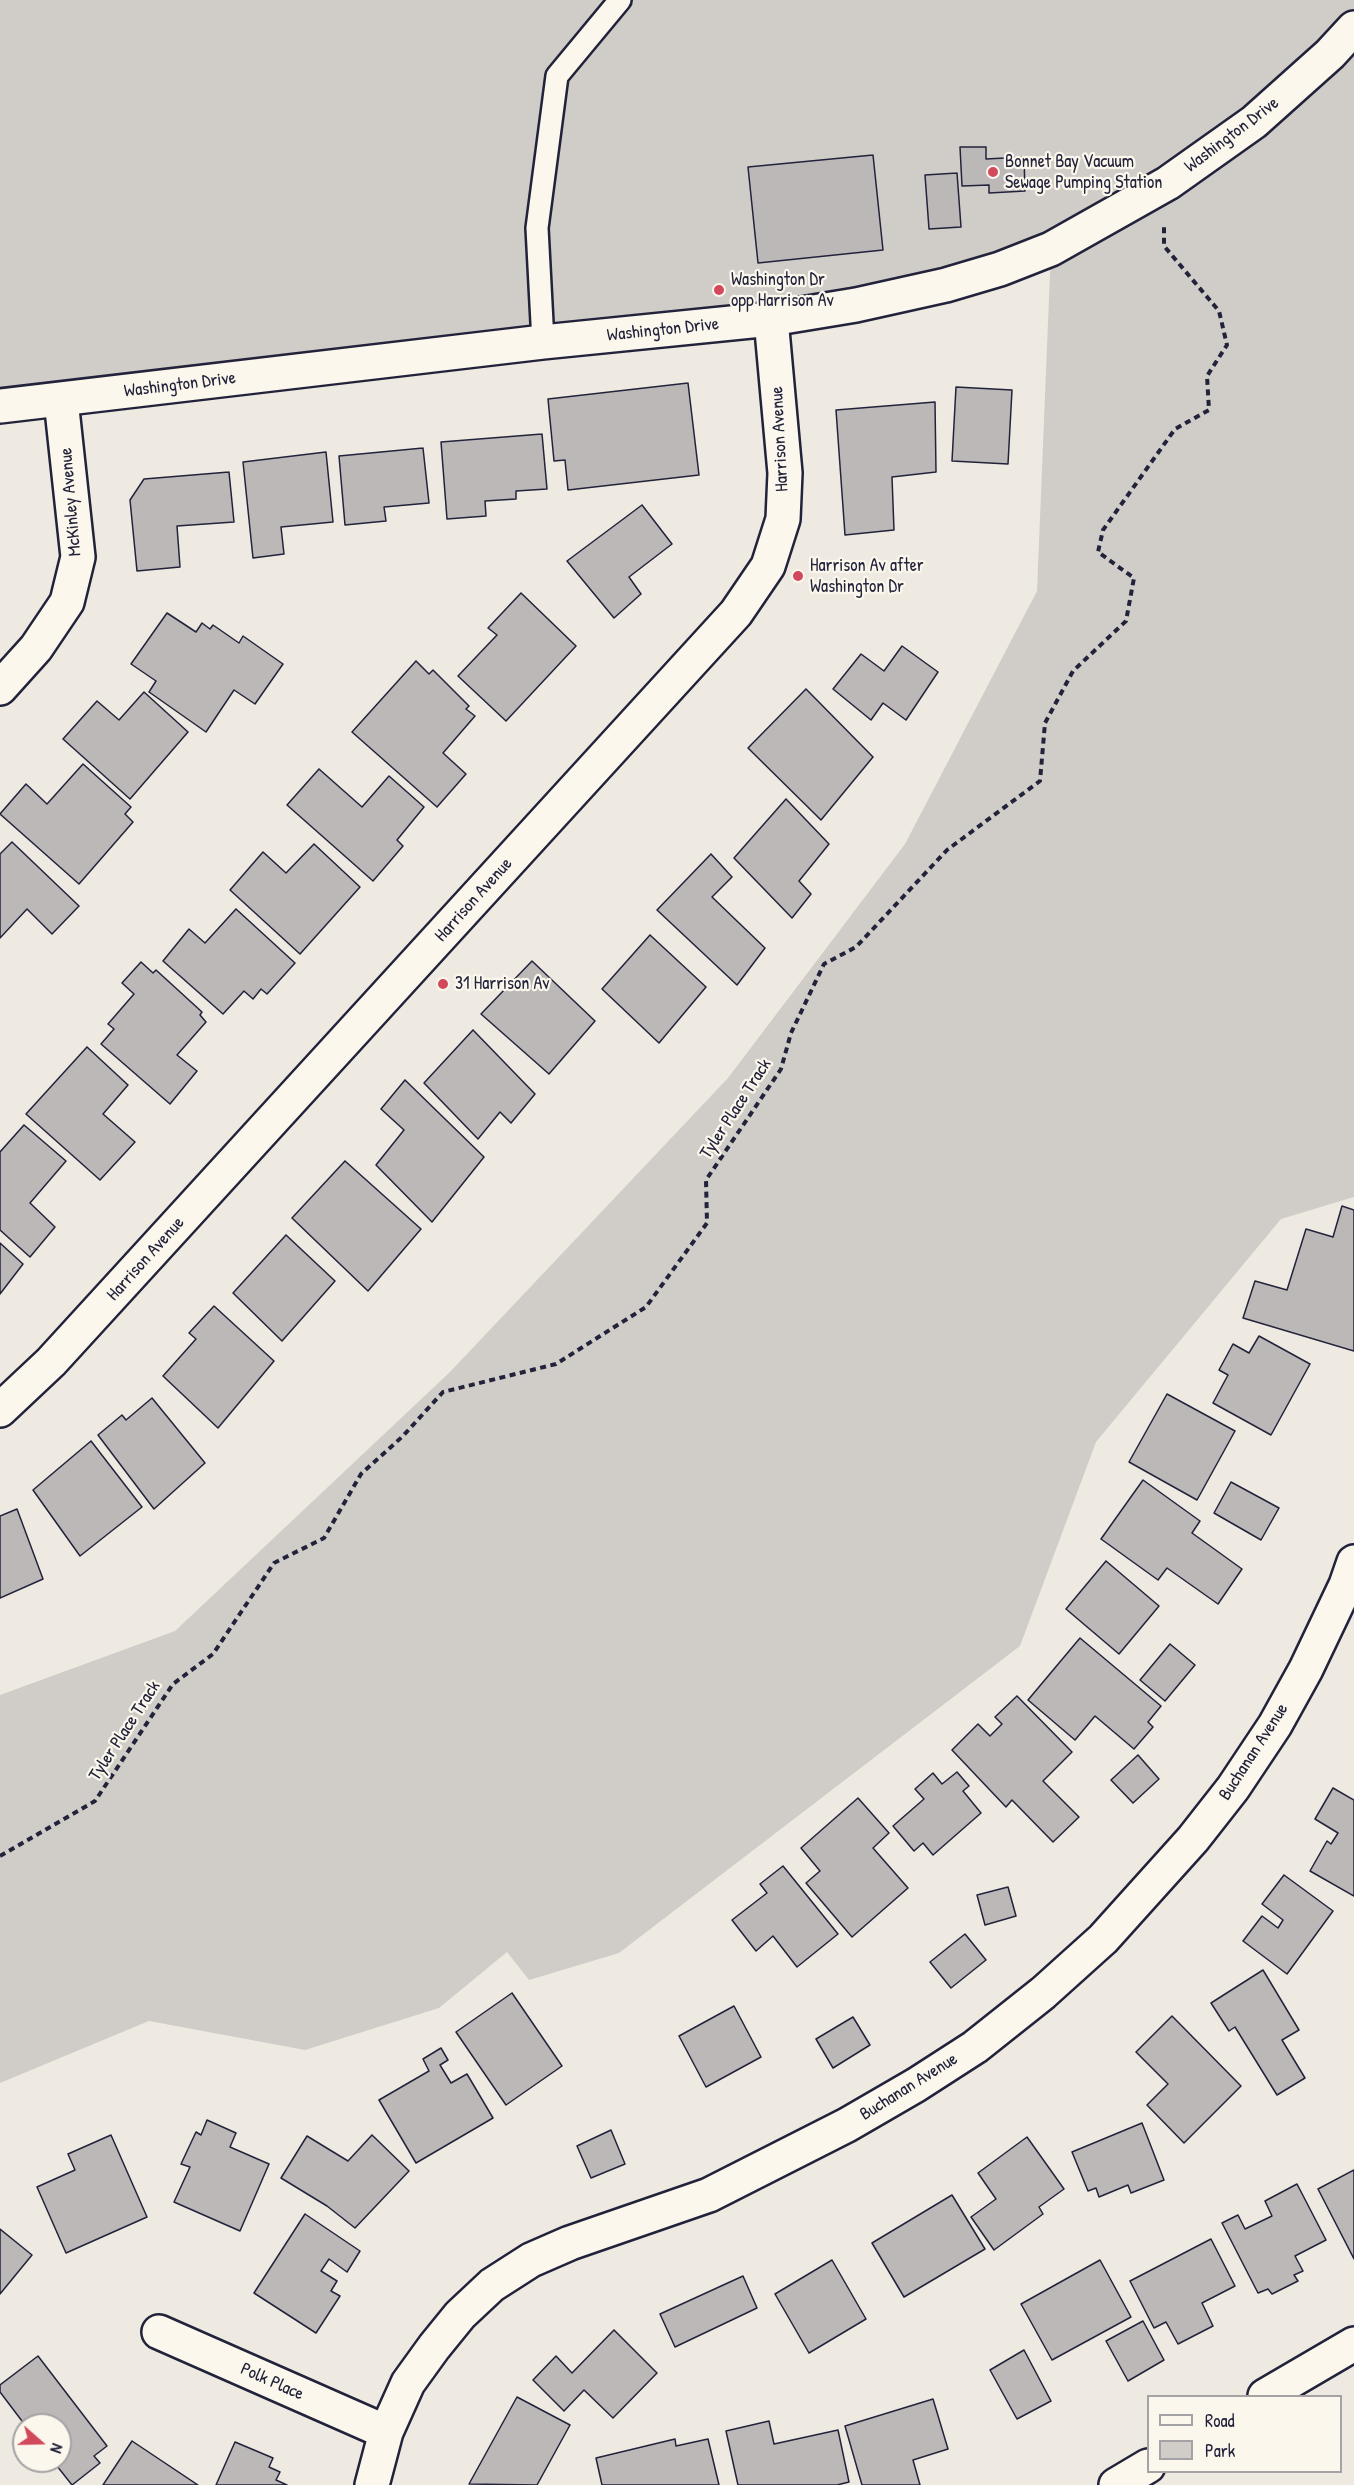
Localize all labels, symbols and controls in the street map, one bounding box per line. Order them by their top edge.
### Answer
street label: Washington Drive [1181,93,1283,177]
place label: Bonnet Bay Vacuum Sewage Pumping Station [1005,151,1162,194]
marker: Bonnet Bay Vacuum Sewage Pumping Station [986,165,1000,179]
place label: Washington Dr opp Harrison Av [731,269,834,312]
marker: Washington Dr opp Harrison Av [712,283,726,297]
street label: Washington Drive [606,313,720,347]
street label: Washington Drive [123,367,237,403]
street label: Harrison Avenue [766,386,794,492]
street label: McKinley Avenue [56,447,86,557]
place label: Harrison Av after Washington Dr [810,555,924,598]
marker: Harrison Av after Washington Dr [791,569,805,583]
street label: Harrison Avenue [431,854,517,946]
place label: 31 Harrison Av [455,973,550,995]
marker: 31 Harrison Av [436,977,450,991]
street label: Tyler Place Track [696,1055,776,1163]
street label: Harrison Avenue [103,1213,189,1305]
street label: Tyler Place Track [85,1677,165,1785]
street label: Buchanan Avenue [1215,1700,1293,1804]
street label: Buchanan Avenue [856,2048,962,2126]
street label: Polk Place [237,2359,307,2405]
legend [1147,2395,1342,2473]
text: Road [1205,2408,1235,2433]
north arrow [12,2413,72,2473]
text: Park [1205,2438,1235,2463]
text: N [45,2441,69,2456]

